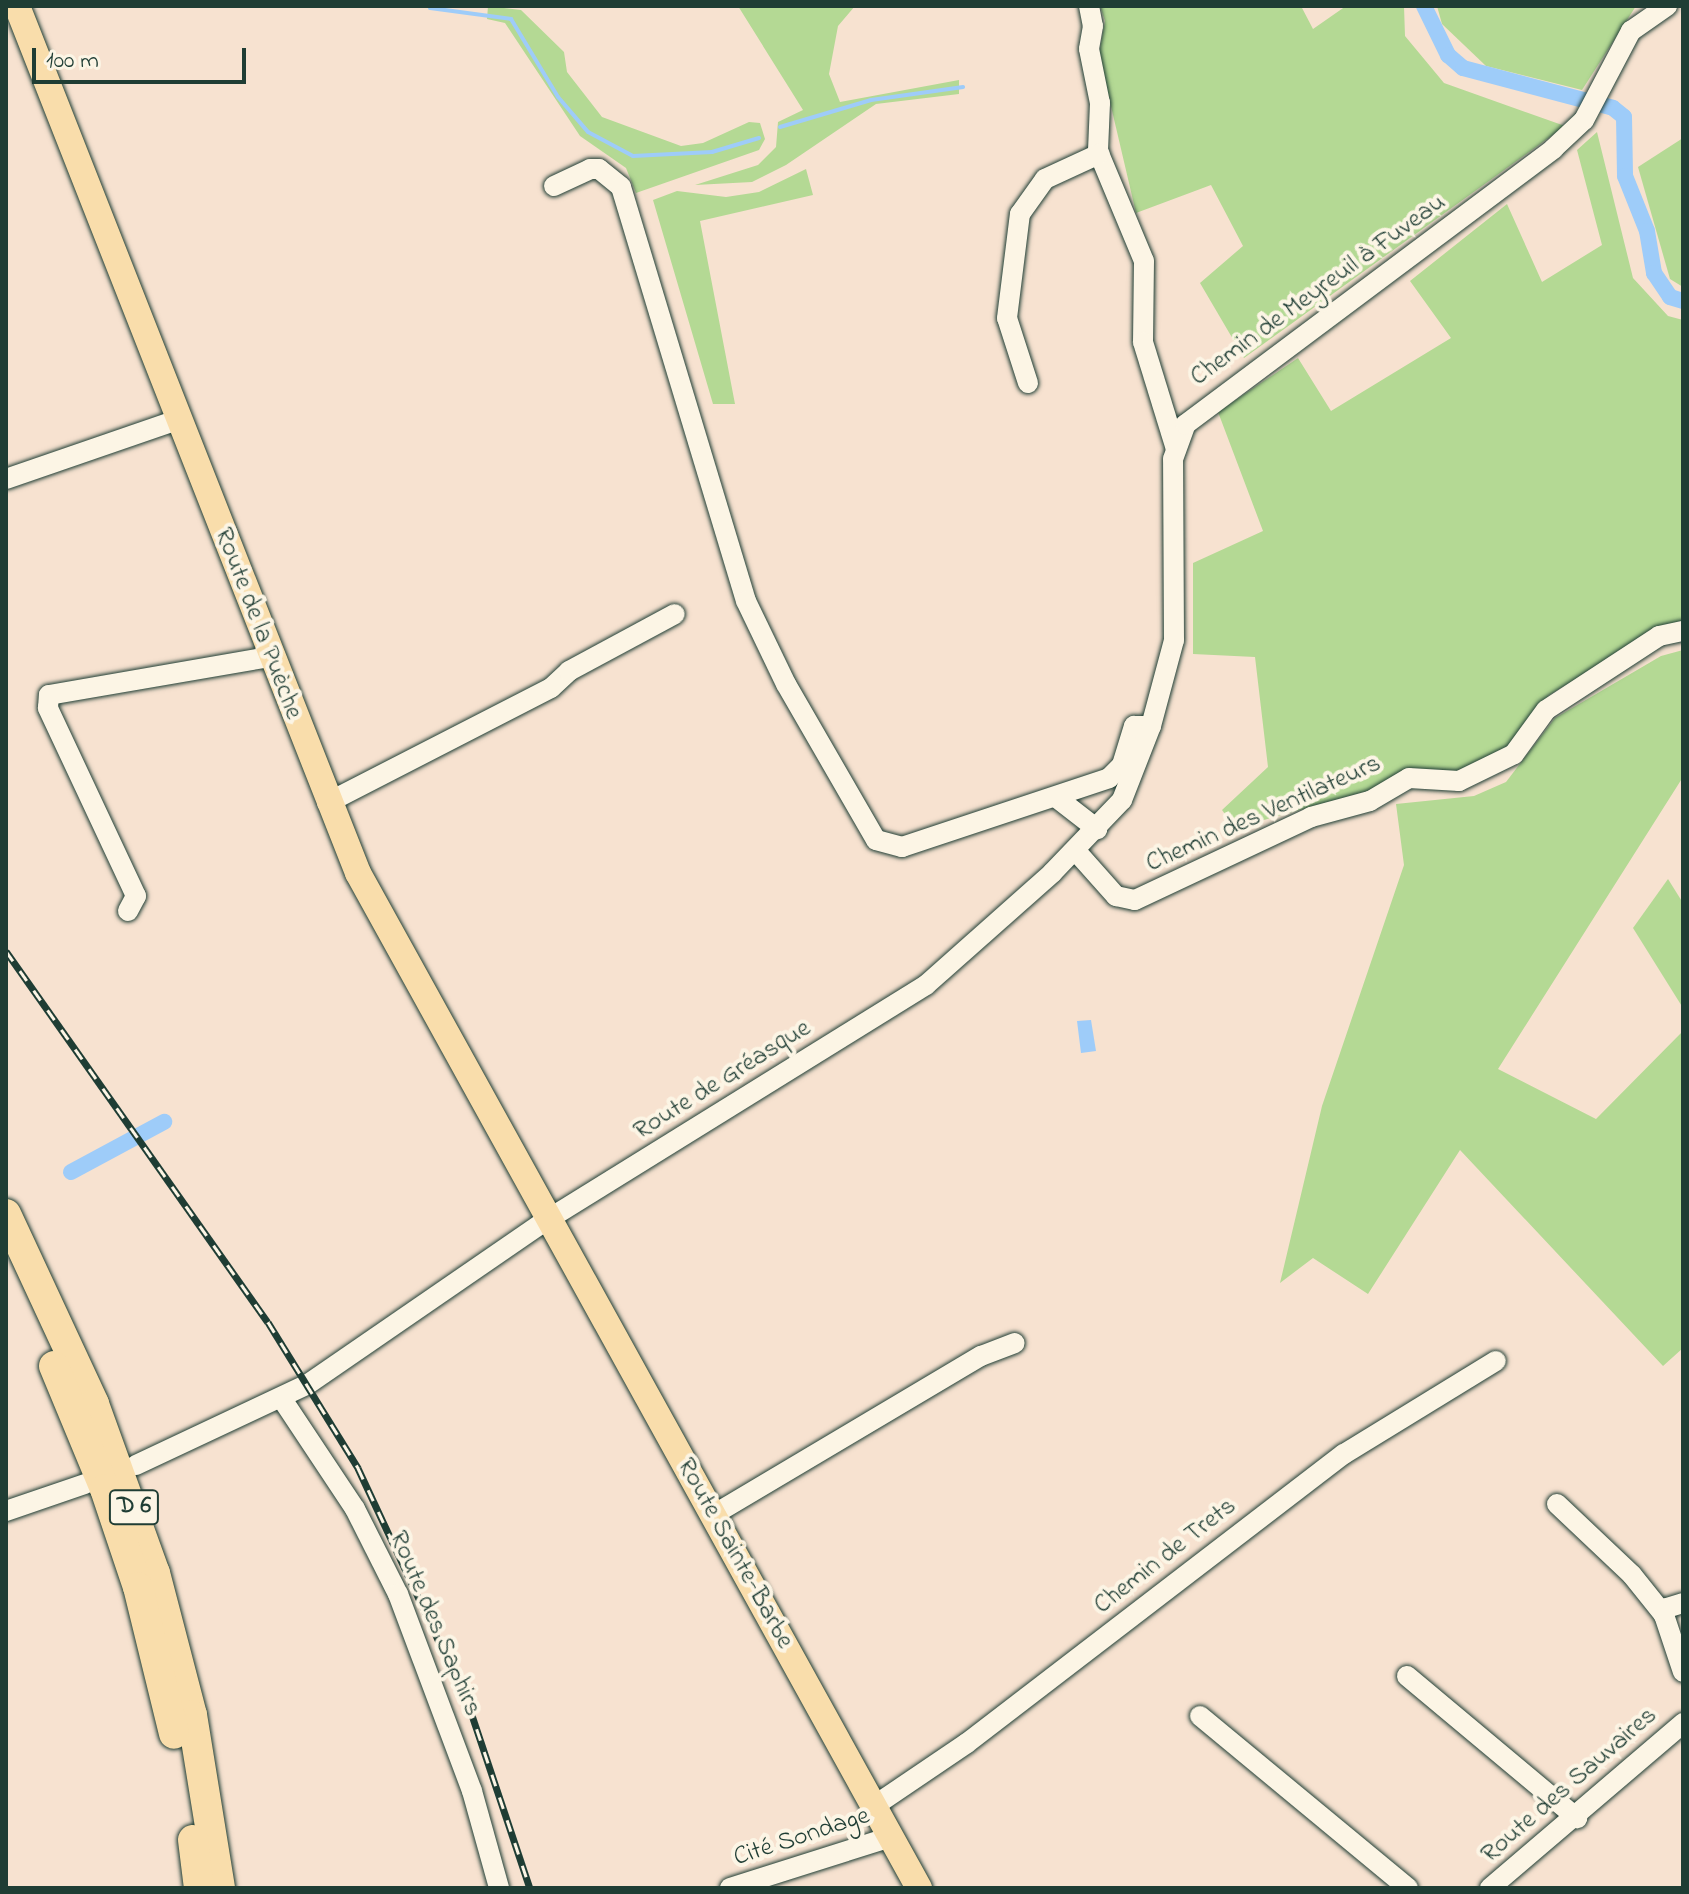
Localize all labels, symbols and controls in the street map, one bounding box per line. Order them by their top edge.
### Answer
scale bar [36,32,250,82]
text: 100 m [46,44,99,79]
street label: Chemin de Meyreuil à Fuveau [1185,188,1453,394]
street label: Route de la Puèche [206,524,308,724]
street label: Chemin des Ventilateurs [1142,749,1386,881]
street label: Route de Gréasque [629,1014,817,1148]
street label: Route Sainte-Barbe [669,1453,799,1655]
road number: D 6 [108,1487,160,1527]
street label: Chemin de Trets [1089,1492,1243,1622]
street label: Route des Saphirs [381,1527,487,1721]
street label: Route des Sauvaires [1476,1701,1664,1871]
street label: Cité Sondage [730,1801,874,1875]

